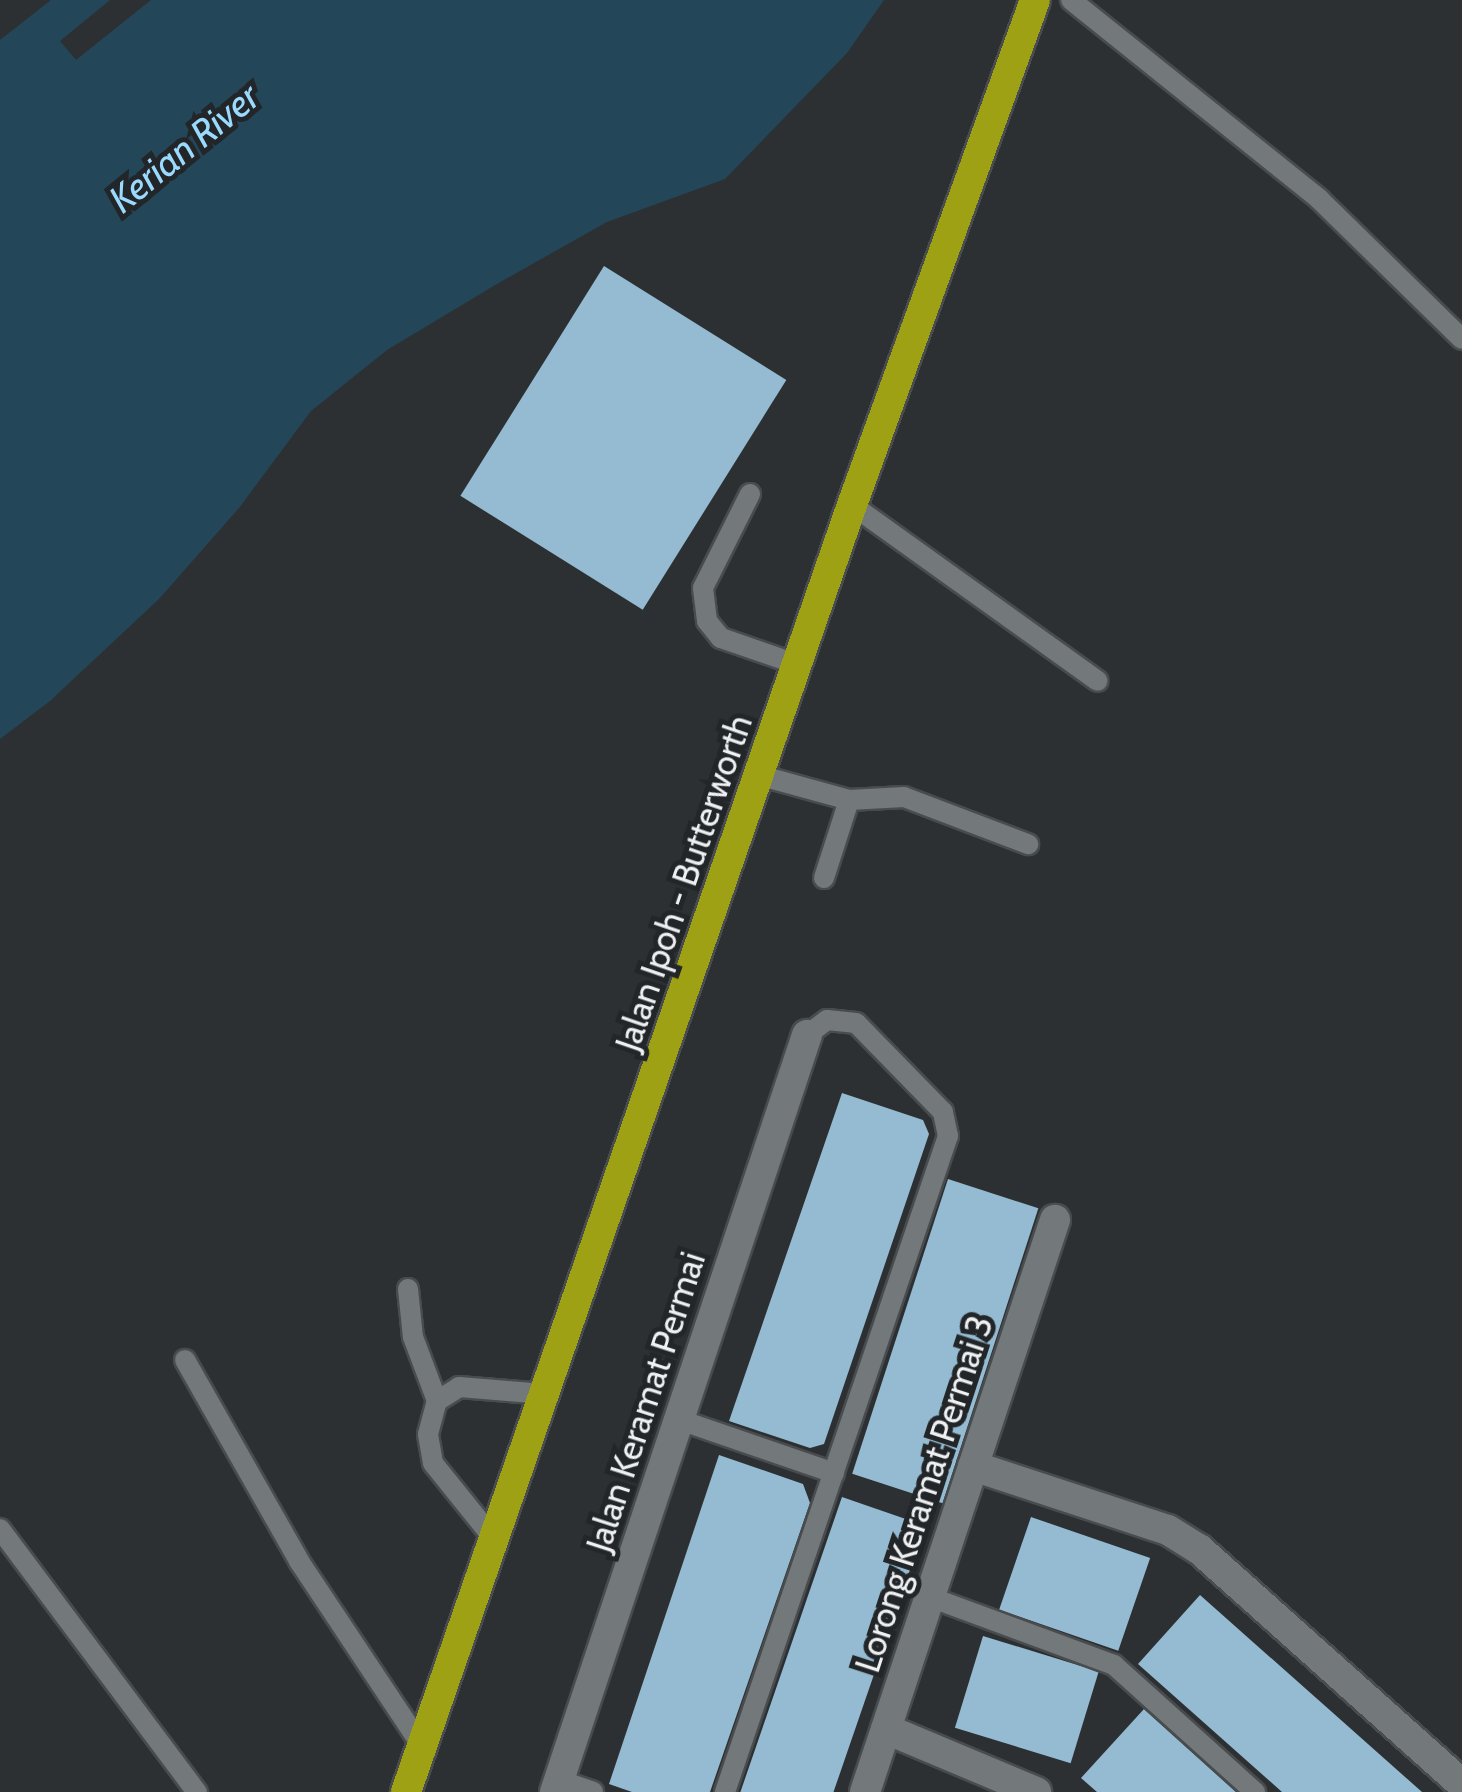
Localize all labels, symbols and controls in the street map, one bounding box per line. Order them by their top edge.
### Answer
water label: Kerian River [100,74,268,222]
street label: Jalan Ipoh - Butterworth [607,709,761,1057]
street label: Jalan Keramat Permai [578,1247,714,1557]
street label: Lorong Keramat Permai 3 [846,1310,1002,1678]

